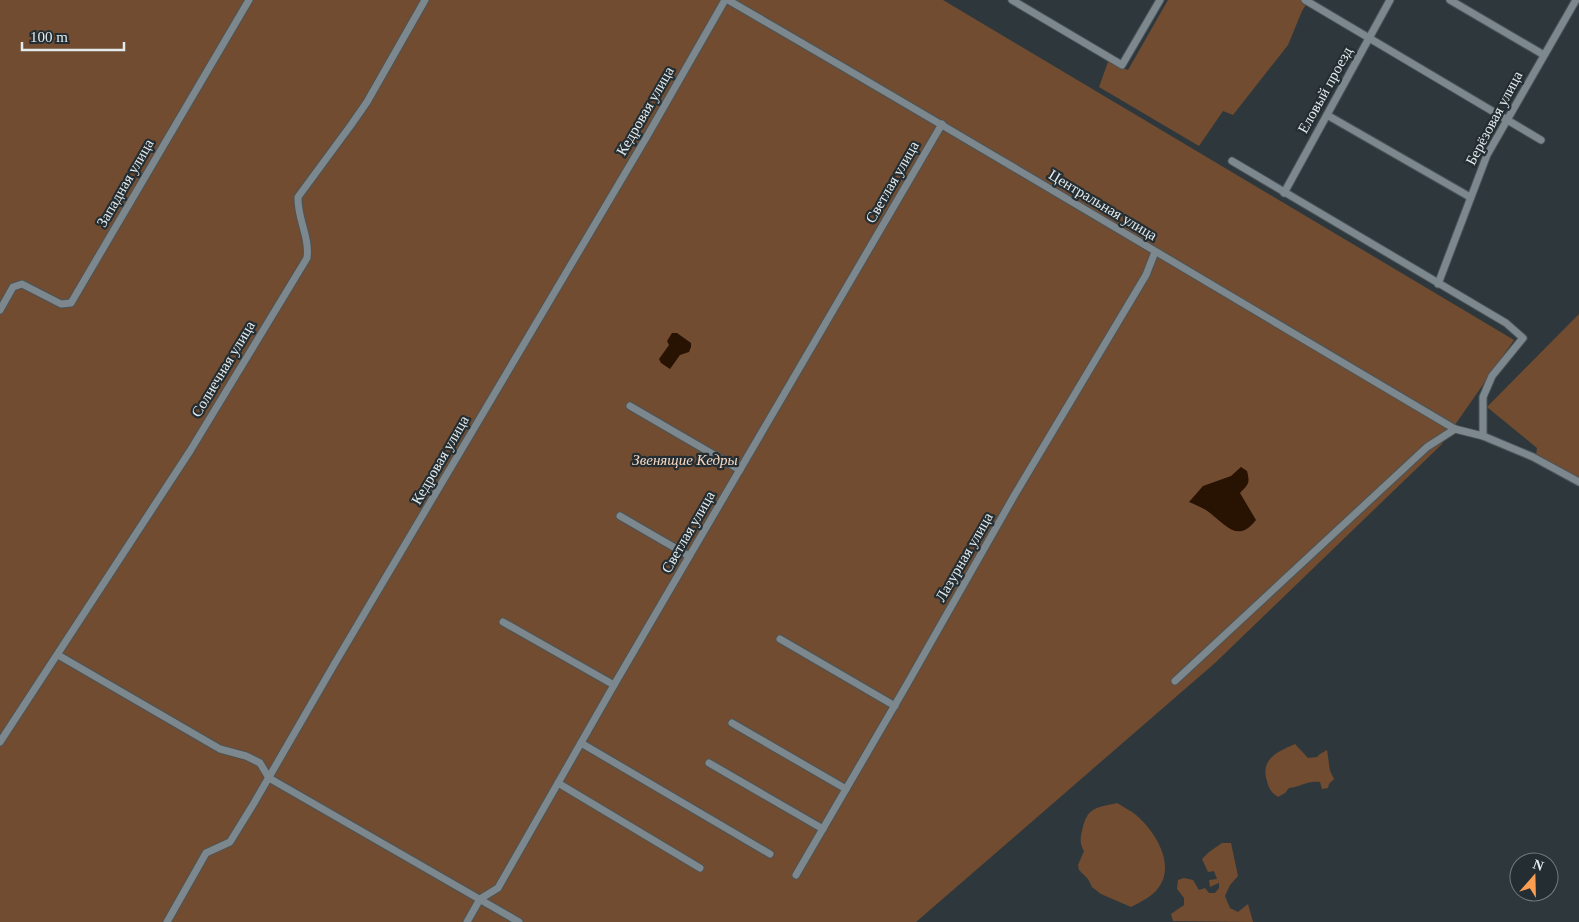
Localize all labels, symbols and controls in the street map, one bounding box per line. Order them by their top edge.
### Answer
scale bar [22,20,125,52]
text: 100 m [30,29,68,45]
street label: Еловый проезд [1295,44,1356,136]
street label: Кедровая улица [613,64,677,158]
street label: Берёзовая улица [1463,68,1526,168]
street label: Западная улица [93,136,157,230]
street label: Светлая улица [862,138,922,226]
street label: Центральная улица [1046,166,1160,244]
street label: Солнечная улица [188,318,258,420]
street label: Кедровая улица [408,413,472,507]
park label: Звенящие Кедры [632,452,738,468]
street label: Светлая улица [658,488,718,576]
street label: Лазурная улица [932,509,996,604]
north arrow [1509,852,1559,902]
text: N [1531,856,1546,874]

